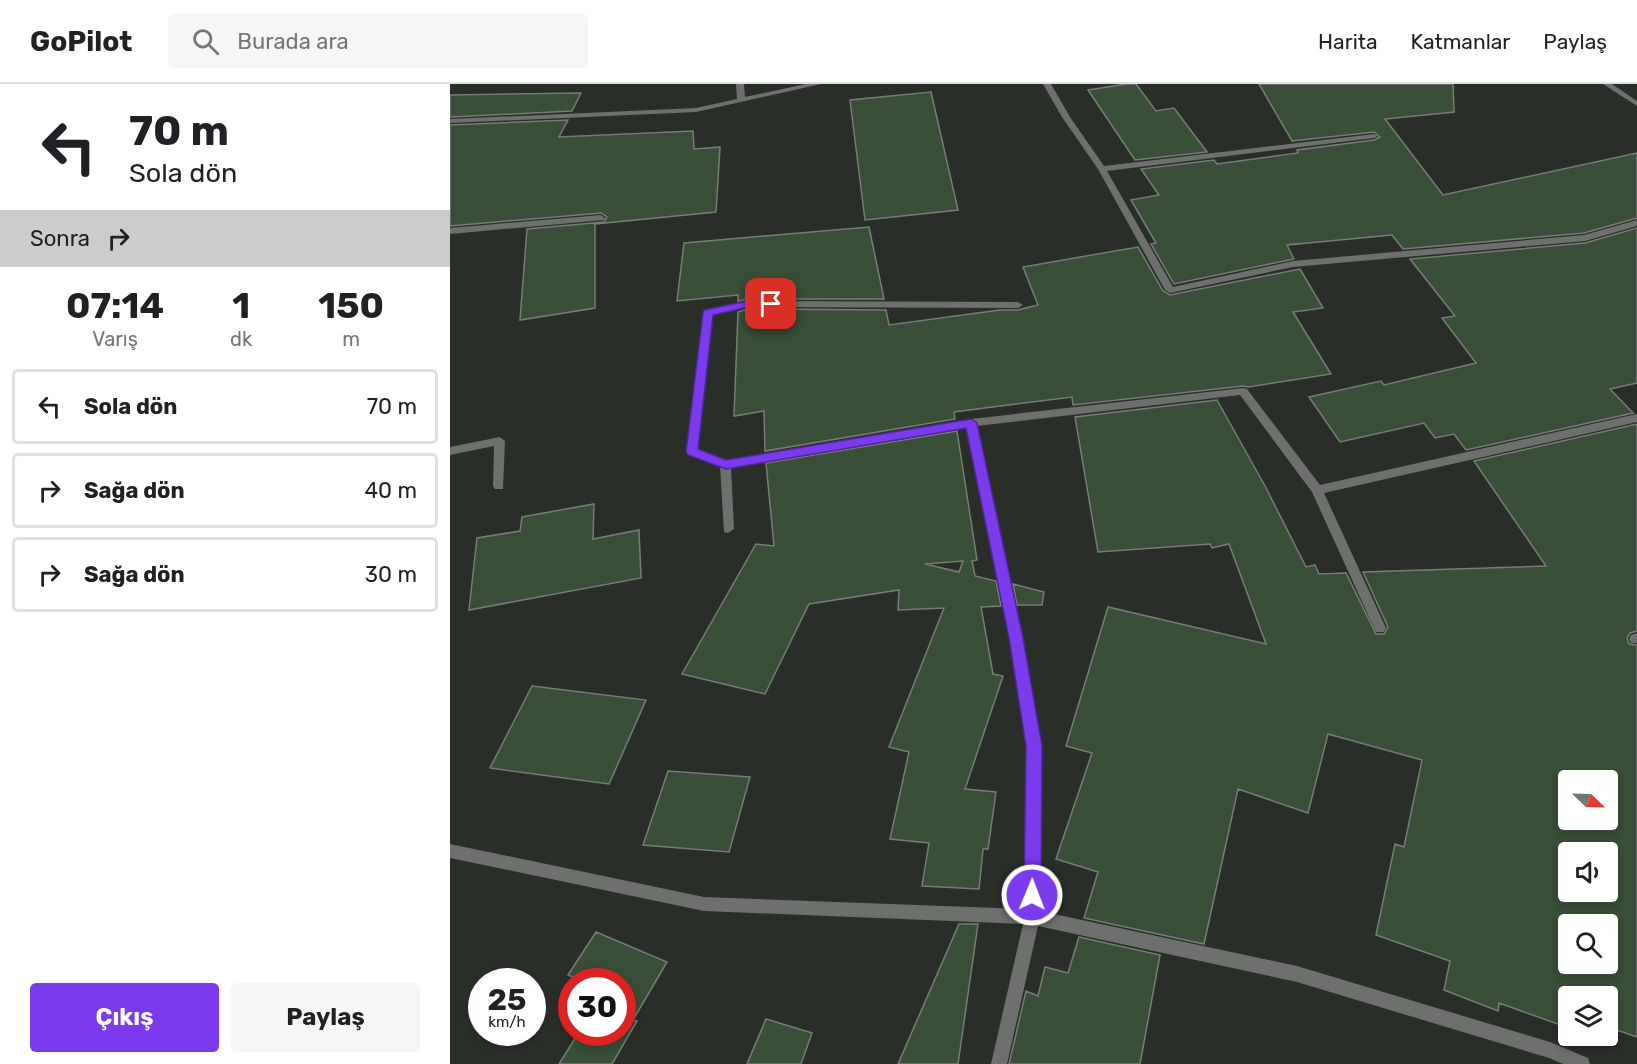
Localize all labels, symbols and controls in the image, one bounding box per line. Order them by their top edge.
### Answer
search box [168,14,588,68]
text: GoPilot [30,25,132,58]
icon: search [189,25,222,58]
text: Burada ara [237,28,349,55]
text: Harita [1318,29,1378,54]
text: Katmanlar [1411,29,1510,54]
text: Paylaş [1543,29,1607,54]
text: 70 m [129,106,229,156]
icon: left [30,108,108,186]
text: Sola dön [129,157,237,189]
icon: right [102,222,135,255]
text: Sonra [30,225,90,252]
pin [745,278,796,329]
text: 07:14 [66,284,164,327]
text: 1 [232,284,250,327]
text: 150 [318,284,384,327]
icon: arrive [754,287,787,320]
text: Varış [92,327,138,351]
text: dk [230,327,252,351]
text: m [342,327,360,351]
icon: left [33,390,66,423]
text: Sola dön [84,393,177,420]
text: 70 m [367,393,417,420]
icon: right [33,474,66,507]
text: Sağa dön [84,477,185,504]
text: 40 m [364,477,417,504]
icon: right [33,558,66,591]
text: Sağa dön [84,561,185,588]
text: 30 m [365,561,417,588]
north arrow [1558,770,1618,830]
map controls [1558,770,1618,1046]
button: sound [1558,842,1618,902]
position arrow [1000,863,1064,927]
button: search [1558,914,1618,974]
speed limit sign: 30 [558,968,636,1046]
text: 25 [488,982,526,1018]
button: Çıkış [30,983,219,1052]
button: Paylaş [231,983,420,1052]
button: layers [1558,986,1618,1046]
text: km/h [488,1013,526,1031]

